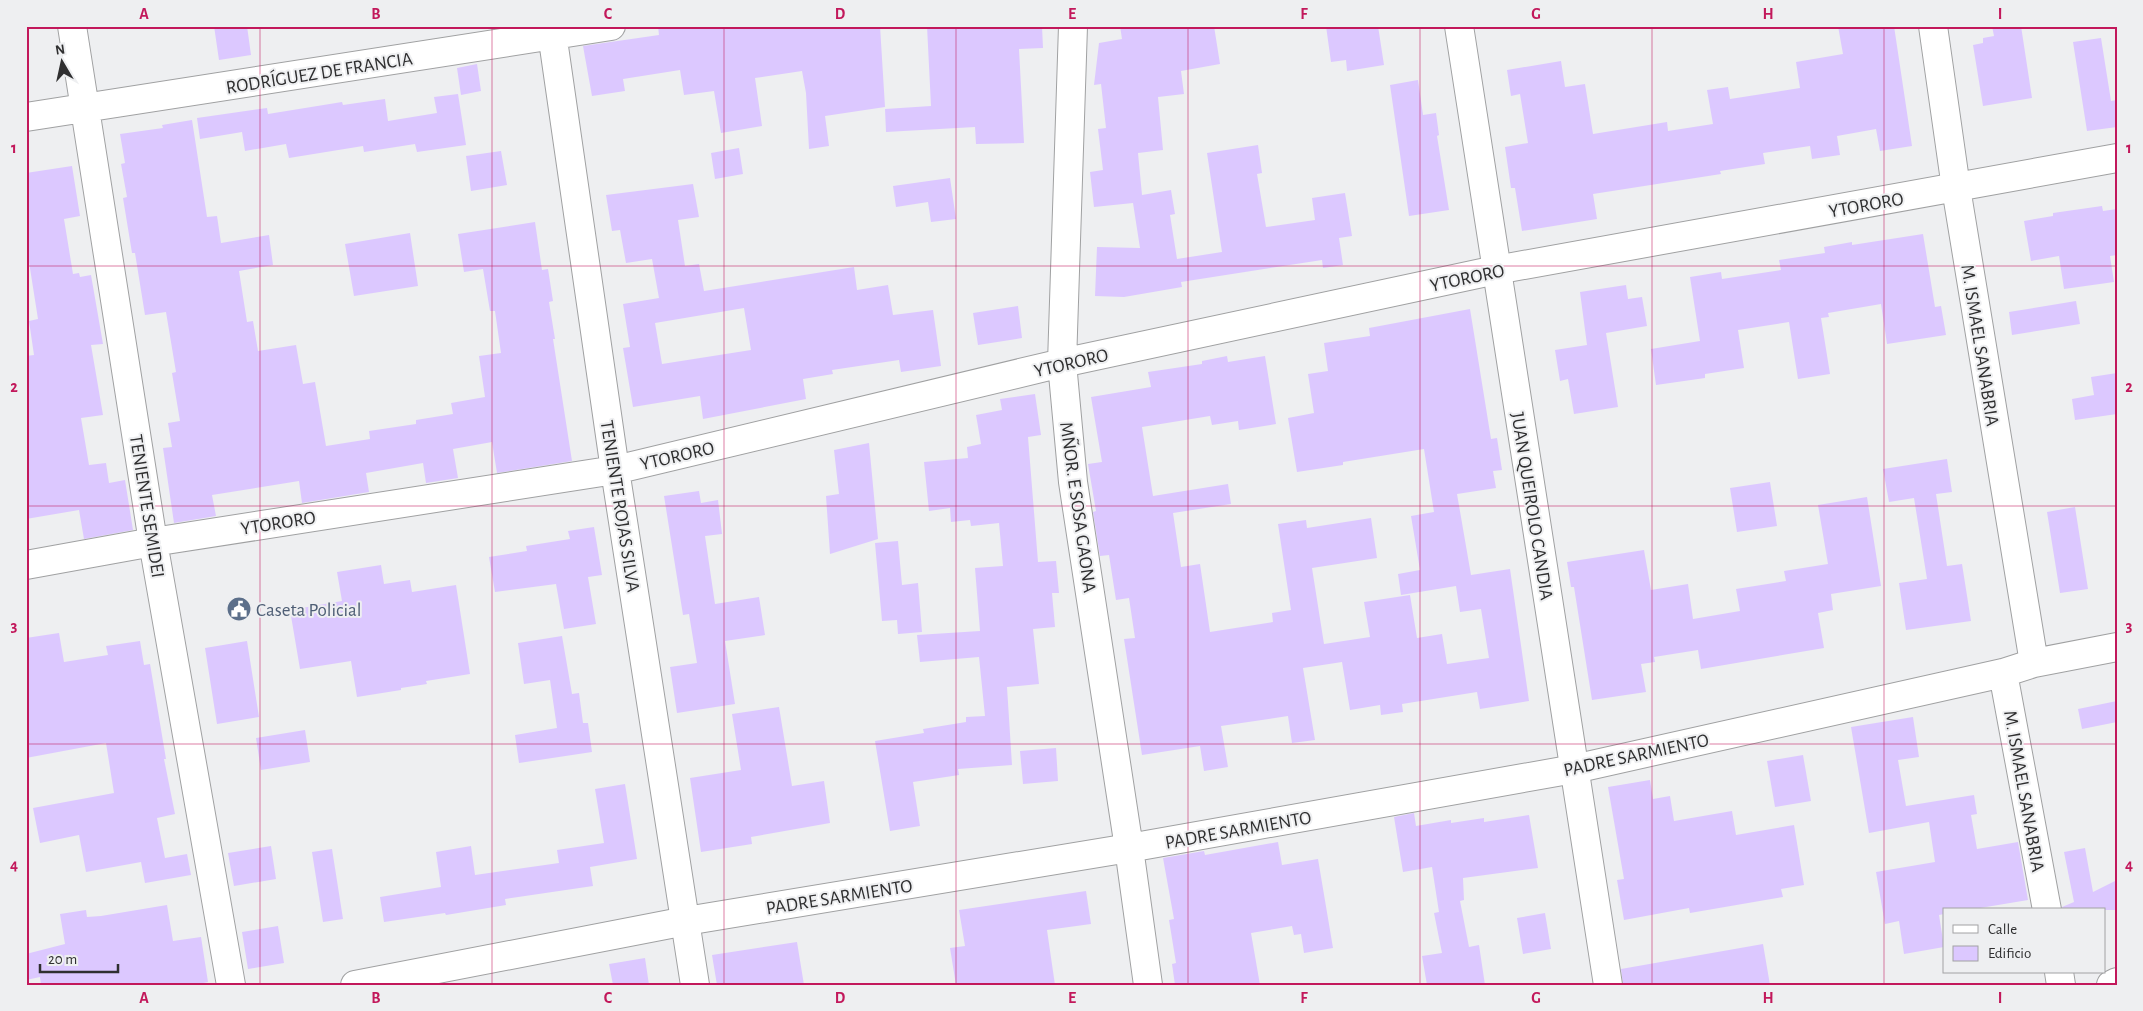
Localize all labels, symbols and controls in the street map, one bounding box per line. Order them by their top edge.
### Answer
text: A [139,6,149,22]
text: B [371,6,381,22]
text: C [604,6,613,22]
text: D [835,6,846,22]
text: E [1068,6,1076,22]
text: F [1300,6,1308,22]
text: G [1531,6,1541,22]
text: H [1762,6,1774,22]
text: I [1998,6,2002,22]
north arrow [38,38,88,88]
text: N [54,42,66,58]
street label: RODRÍGUEZ DE FRANCIA [224,47,414,98]
text: 1 [11,140,17,156]
text: 1 [2126,140,2132,156]
street label: YTORORO [1827,190,1905,221]
street label: YTORORO [1428,261,1506,296]
street label: M. ISMAEL SANABRIA [1957,263,2002,427]
street label: YTORORO [1032,346,1110,381]
text: 2 [10,379,18,395]
text: 2 [2125,379,2133,395]
street label: JUAN QUEIROLO CANDIA [1507,411,1556,602]
street label: TENIENTE ROJAS SILVA [597,419,642,594]
street label: MÑOR. E SOSA GAONA [1056,420,1101,594]
street label: TENIENTE SEMIDEI [126,433,167,579]
street label: YTORORO [638,439,716,474]
street label: YTORORO [239,508,317,539]
public building icon: Caseta Policial [226,596,252,622]
place label: Caseta Policial [256,601,362,620]
text: 3 [11,618,18,634]
text: 3 [2126,618,2133,634]
street label: M. ISMAEL SANABRIA [2000,709,2047,873]
street label: PADRE SARMIENTO [1562,731,1711,780]
street label: PADRE SARMIENTO [1164,808,1313,853]
text: 4 [10,857,18,873]
text: 4 [2125,857,2133,873]
street label: PADRE SARMIENTO [765,877,914,918]
legend [1943,908,2106,974]
text: Calle [1988,922,2017,937]
scale bar [40,941,118,973]
text: Edificio [1988,946,2031,961]
text: 20 m [48,952,77,967]
text: A [139,990,149,1006]
text: B [371,990,381,1006]
text: C [604,990,613,1006]
text: D [835,990,846,1006]
text: E [1068,990,1076,1006]
text: F [1300,990,1308,1006]
text: G [1531,990,1541,1006]
text: H [1762,990,1774,1006]
text: I [1998,990,2002,1006]

